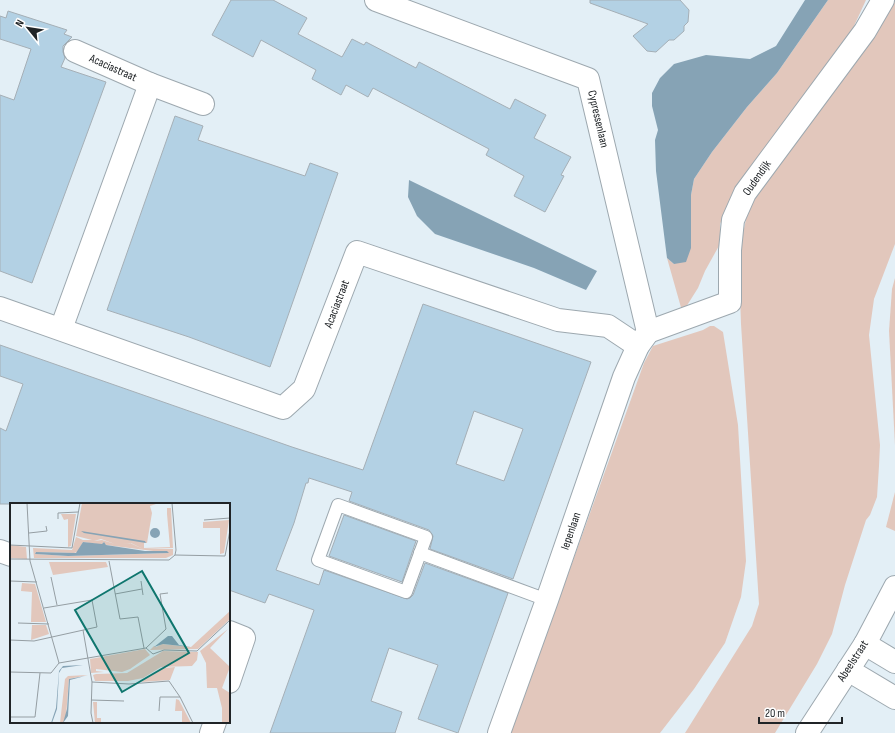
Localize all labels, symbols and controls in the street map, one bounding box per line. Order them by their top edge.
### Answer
north arrow [8,8,48,48]
text: N [13,17,27,29]
street label: Acaciastraat [86,51,139,85]
street label: Cypressenlaan [584,89,612,149]
street label: Oudendijk [739,157,775,199]
street label: Acaciastraat [321,277,353,331]
inset map [10,503,230,723]
street label: Iepenlaan [558,510,584,552]
street label: Abeelstraat [834,637,872,685]
scale bar [759,699,842,725]
text: 20 m [765,706,785,721]

